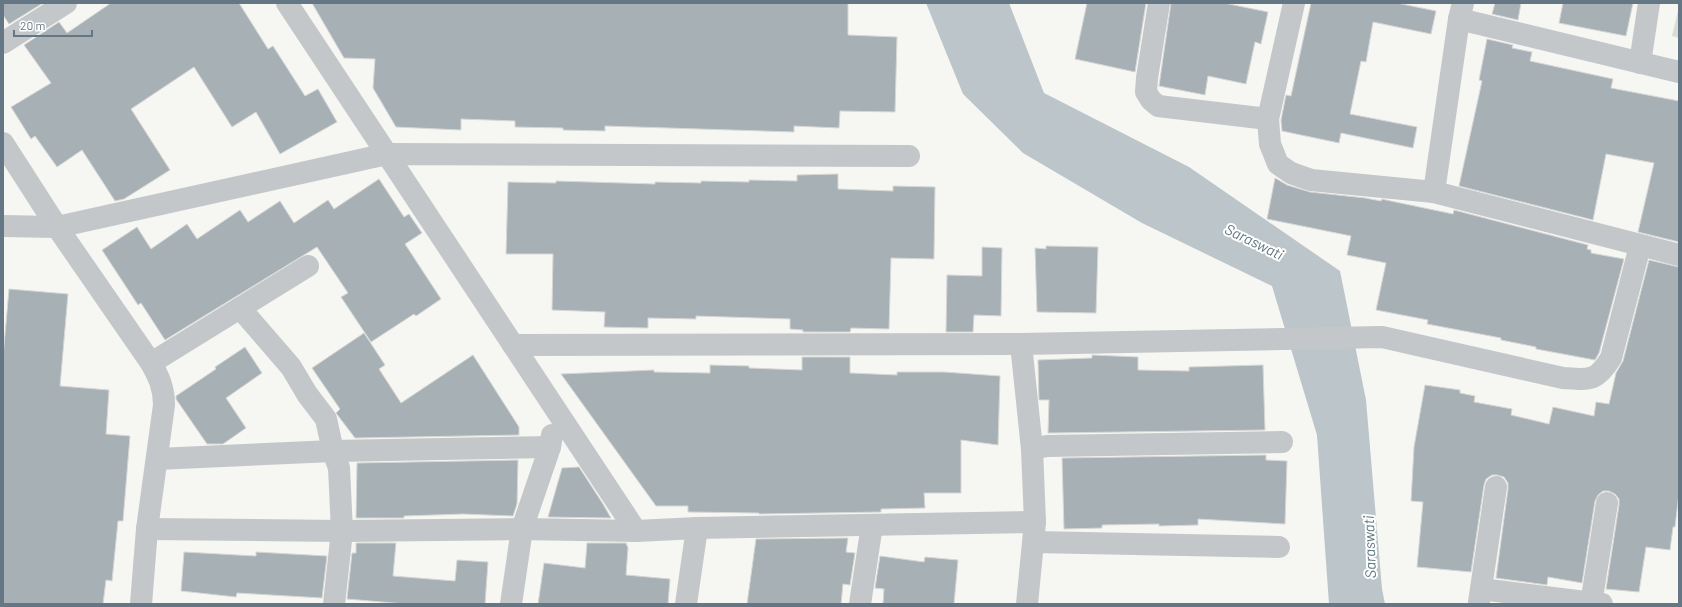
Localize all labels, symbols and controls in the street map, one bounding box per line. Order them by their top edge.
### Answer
scale bar [14,12,92,38]
text: 20 m [20,18,46,32]
water label: Saraswati [1222,219,1287,263]
water label: Saraswati [1359,515,1379,579]

